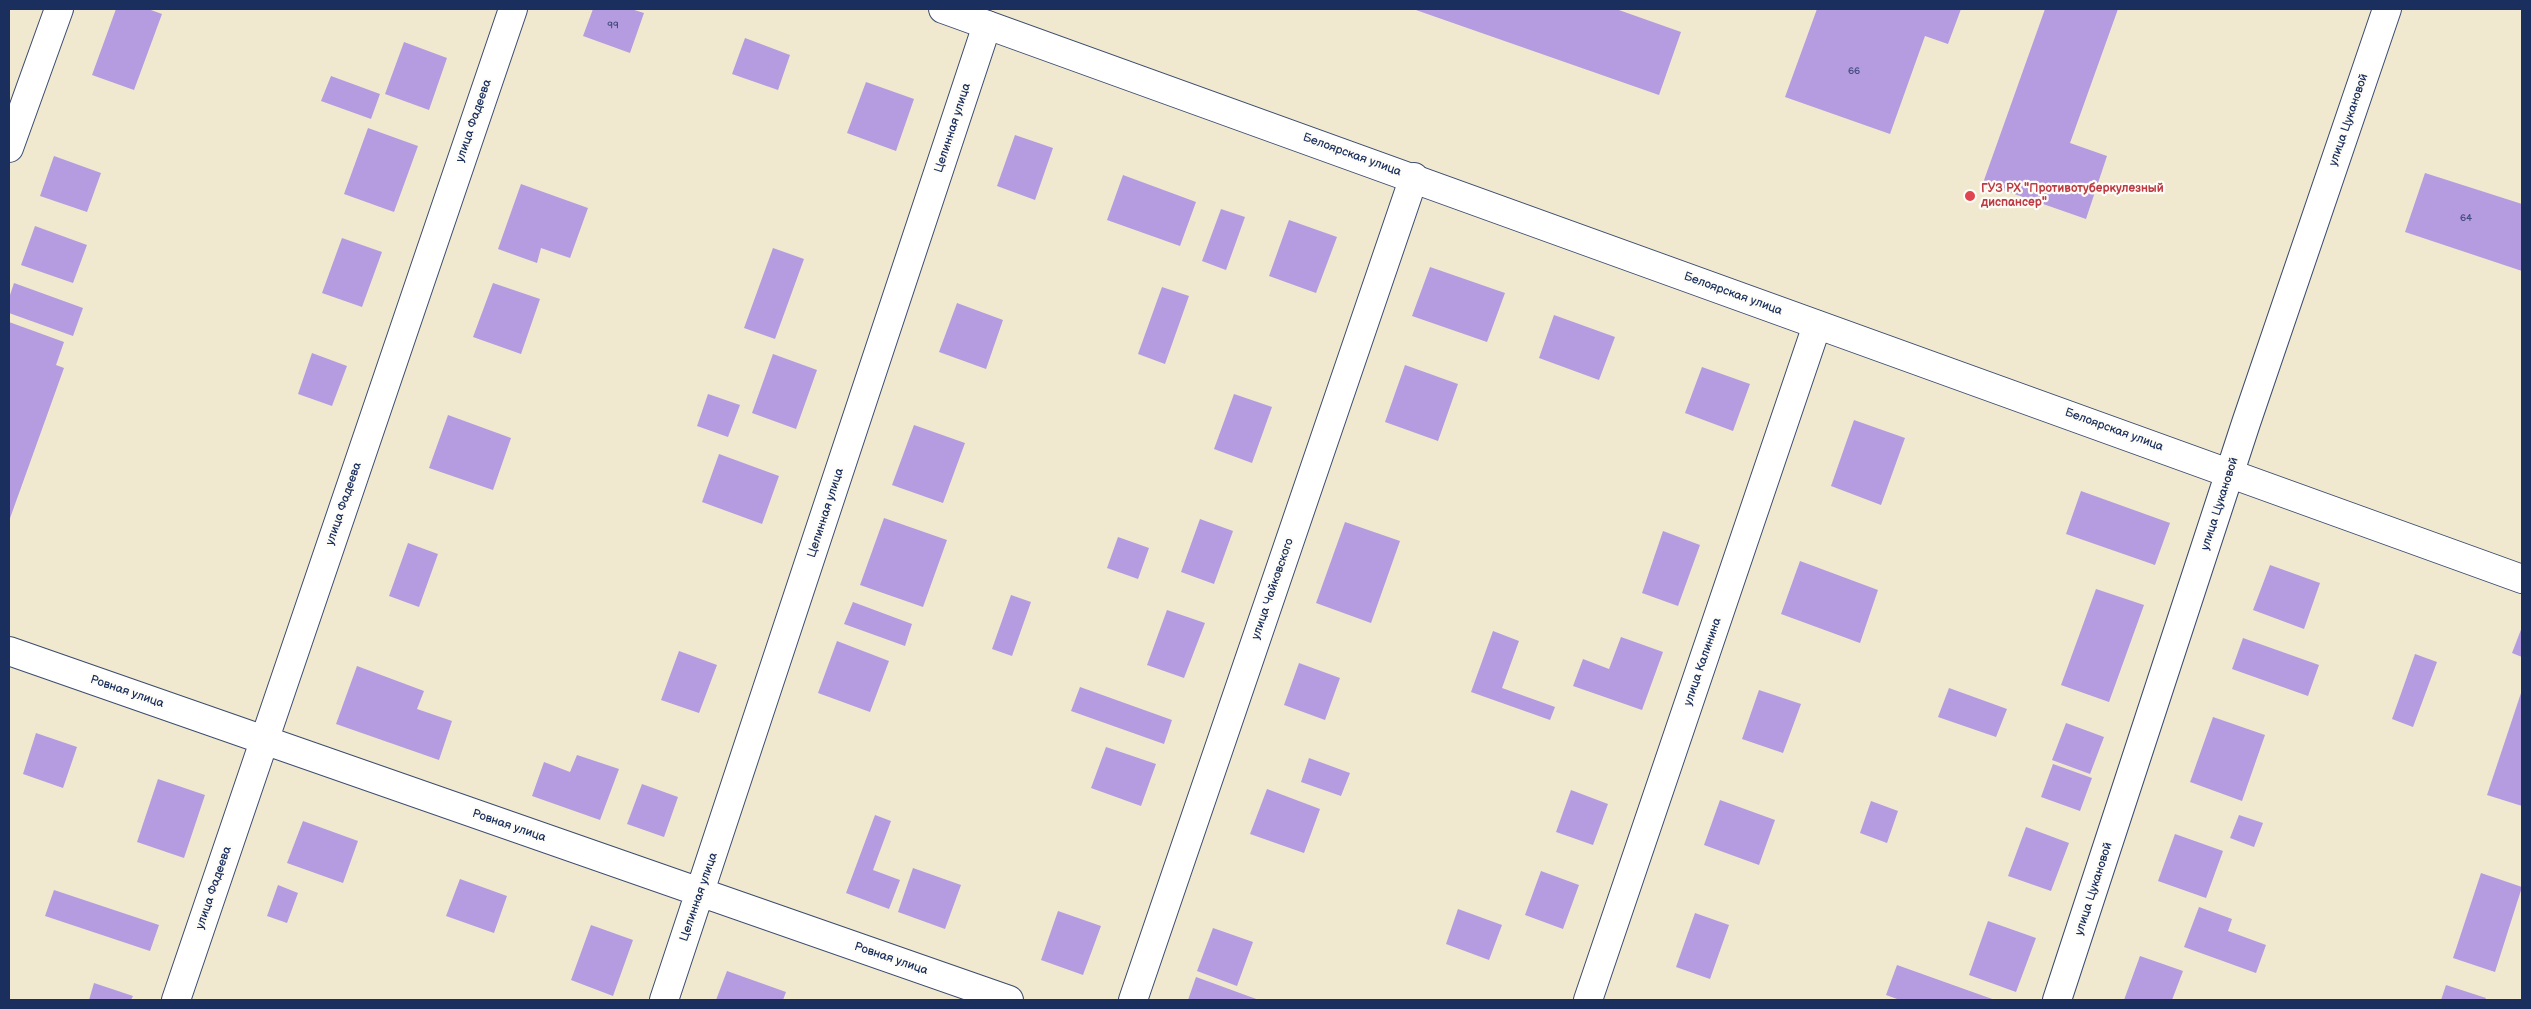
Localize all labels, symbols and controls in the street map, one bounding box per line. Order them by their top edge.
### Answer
house number: 99 [607,19,619,31]
house number: 66 [1848,65,1860,77]
street label: улица Цукановой [2326,72,2372,168]
street label: улица Фадеева [453,78,495,164]
street label: Целинная улица [932,81,974,175]
street label: Белоярская улица [1301,130,1403,180]
place label: ГУЗ РХ "Противотуберкулезный диспансер" [1981,182,2164,210]
marker: ГУЗ РХ "Противотуберкулезный диспансер" [1963,189,1977,203]
house number: 64 [2460,212,2472,224]
street label: Белоярская улица [1682,269,1784,319]
street label: Белоярская улица [2063,405,2165,455]
street label: улица Цукановой [2198,456,2242,552]
street label: улица Фадеева [323,461,365,547]
street label: Целинная улица [805,466,847,560]
street label: улица Чайковского [1249,537,1297,641]
street label: улица Калинина [1681,616,1725,708]
street label: Ровная улица [88,673,166,711]
street label: Ровная улица [470,807,548,845]
street label: улица Цукановой [2072,841,2116,937]
street label: улица Фадеева [193,845,235,931]
street label: Целинная улица [677,851,721,943]
street label: Ровная улица [852,940,930,978]

